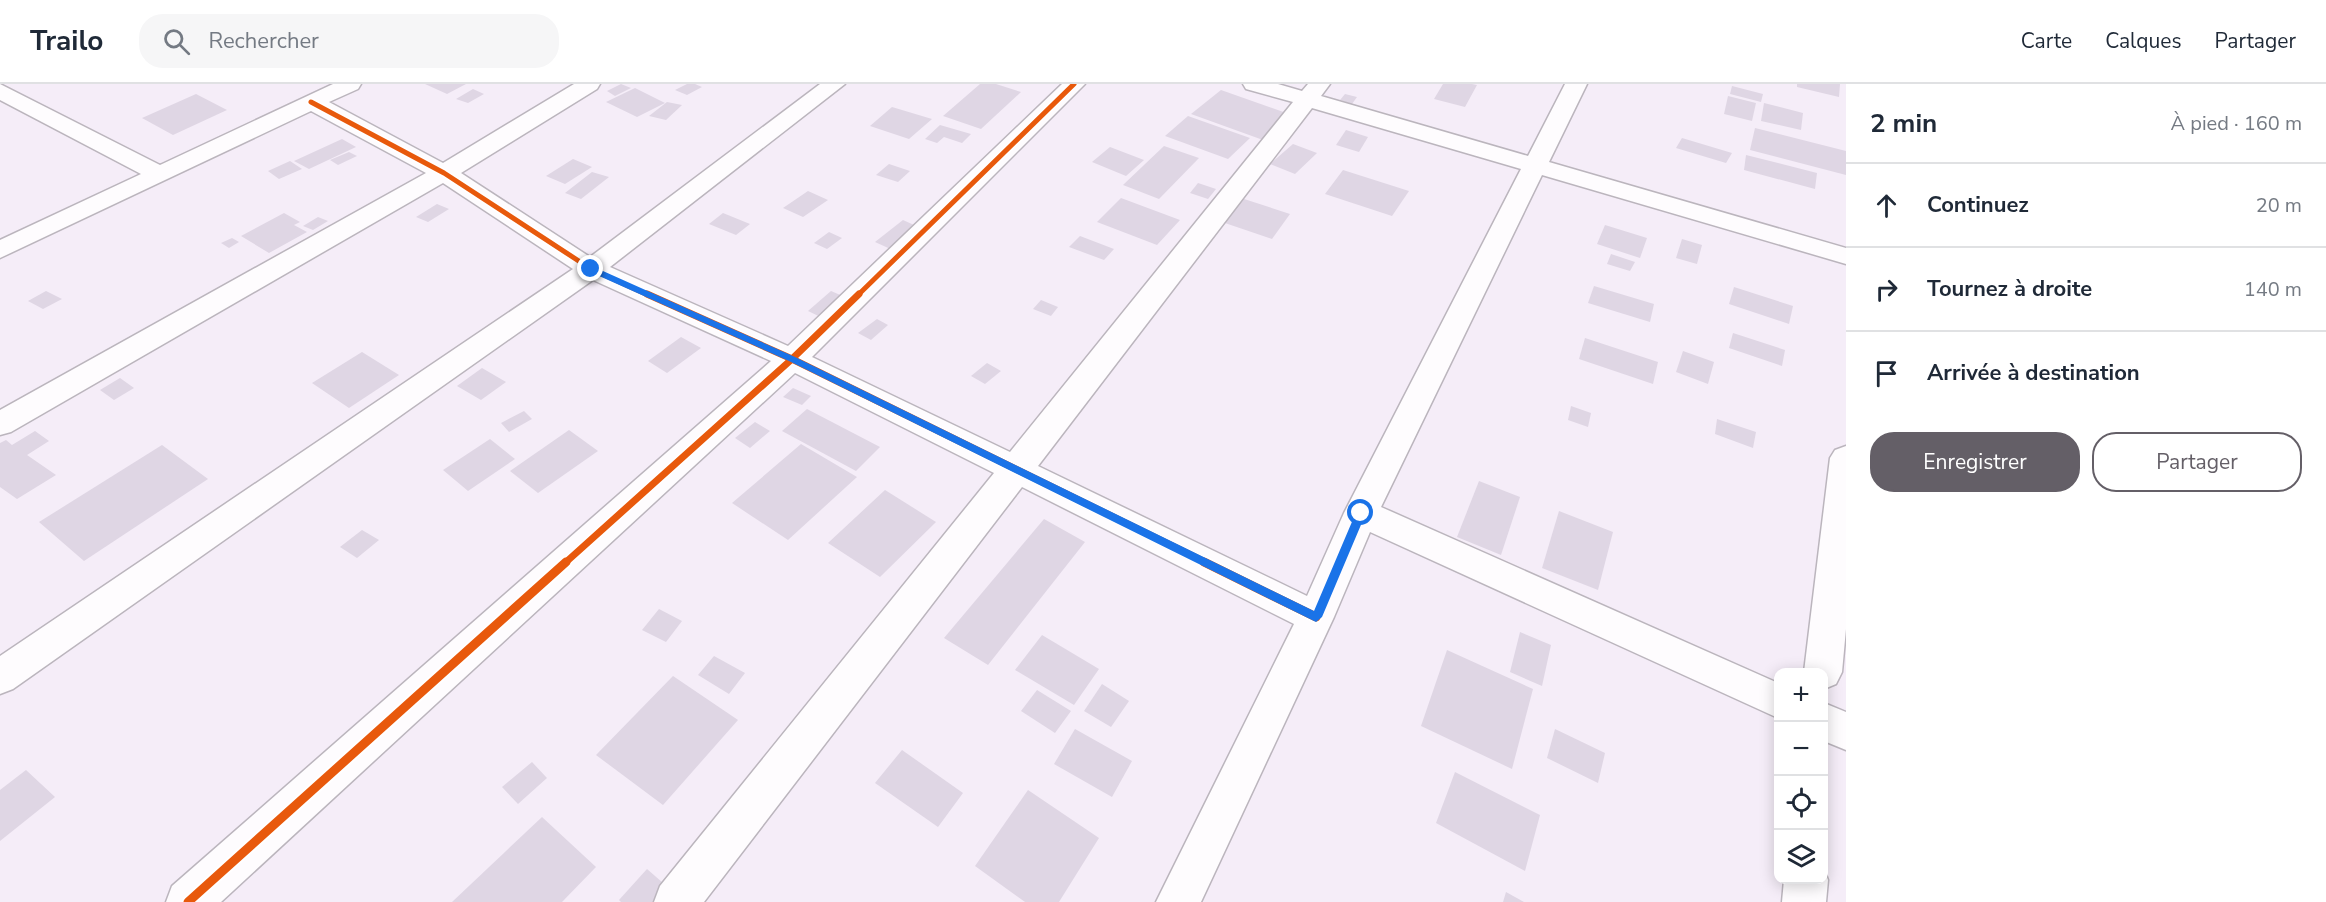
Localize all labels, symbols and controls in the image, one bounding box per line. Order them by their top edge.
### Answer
search box [139,14,559,68]
text: Trailo [30,22,103,60]
icon: search [160,25,193,58]
text: Rechercher [208,26,319,56]
text: Carte [2021,27,2072,55]
text: Calques [2105,27,2182,55]
text: Partager [2215,27,2296,55]
text: 2 min [1870,106,1937,141]
text: À pied · 160 m [2171,110,2302,137]
icon: ahead [1870,189,1903,222]
text: Continuez [1927,190,2029,220]
text: 20 m [2256,192,2302,219]
route end [577,255,603,281]
icon: right [1870,273,1903,306]
text: Tournez à droite [1927,274,2092,304]
text: 140 m [2244,276,2302,303]
icon: arrive [1870,357,1903,390]
text: Arrivée à destination [1927,358,2140,388]
button: Enregistrer [1870,432,2080,492]
button: Partager [2092,432,2302,492]
route start [1347,499,1373,525]
map controls [1774,668,1828,884]
button: + [1774,668,1828,722]
button: − [1774,722,1828,776]
button: locate [1774,776,1828,830]
button: layers [1774,830,1828,884]

